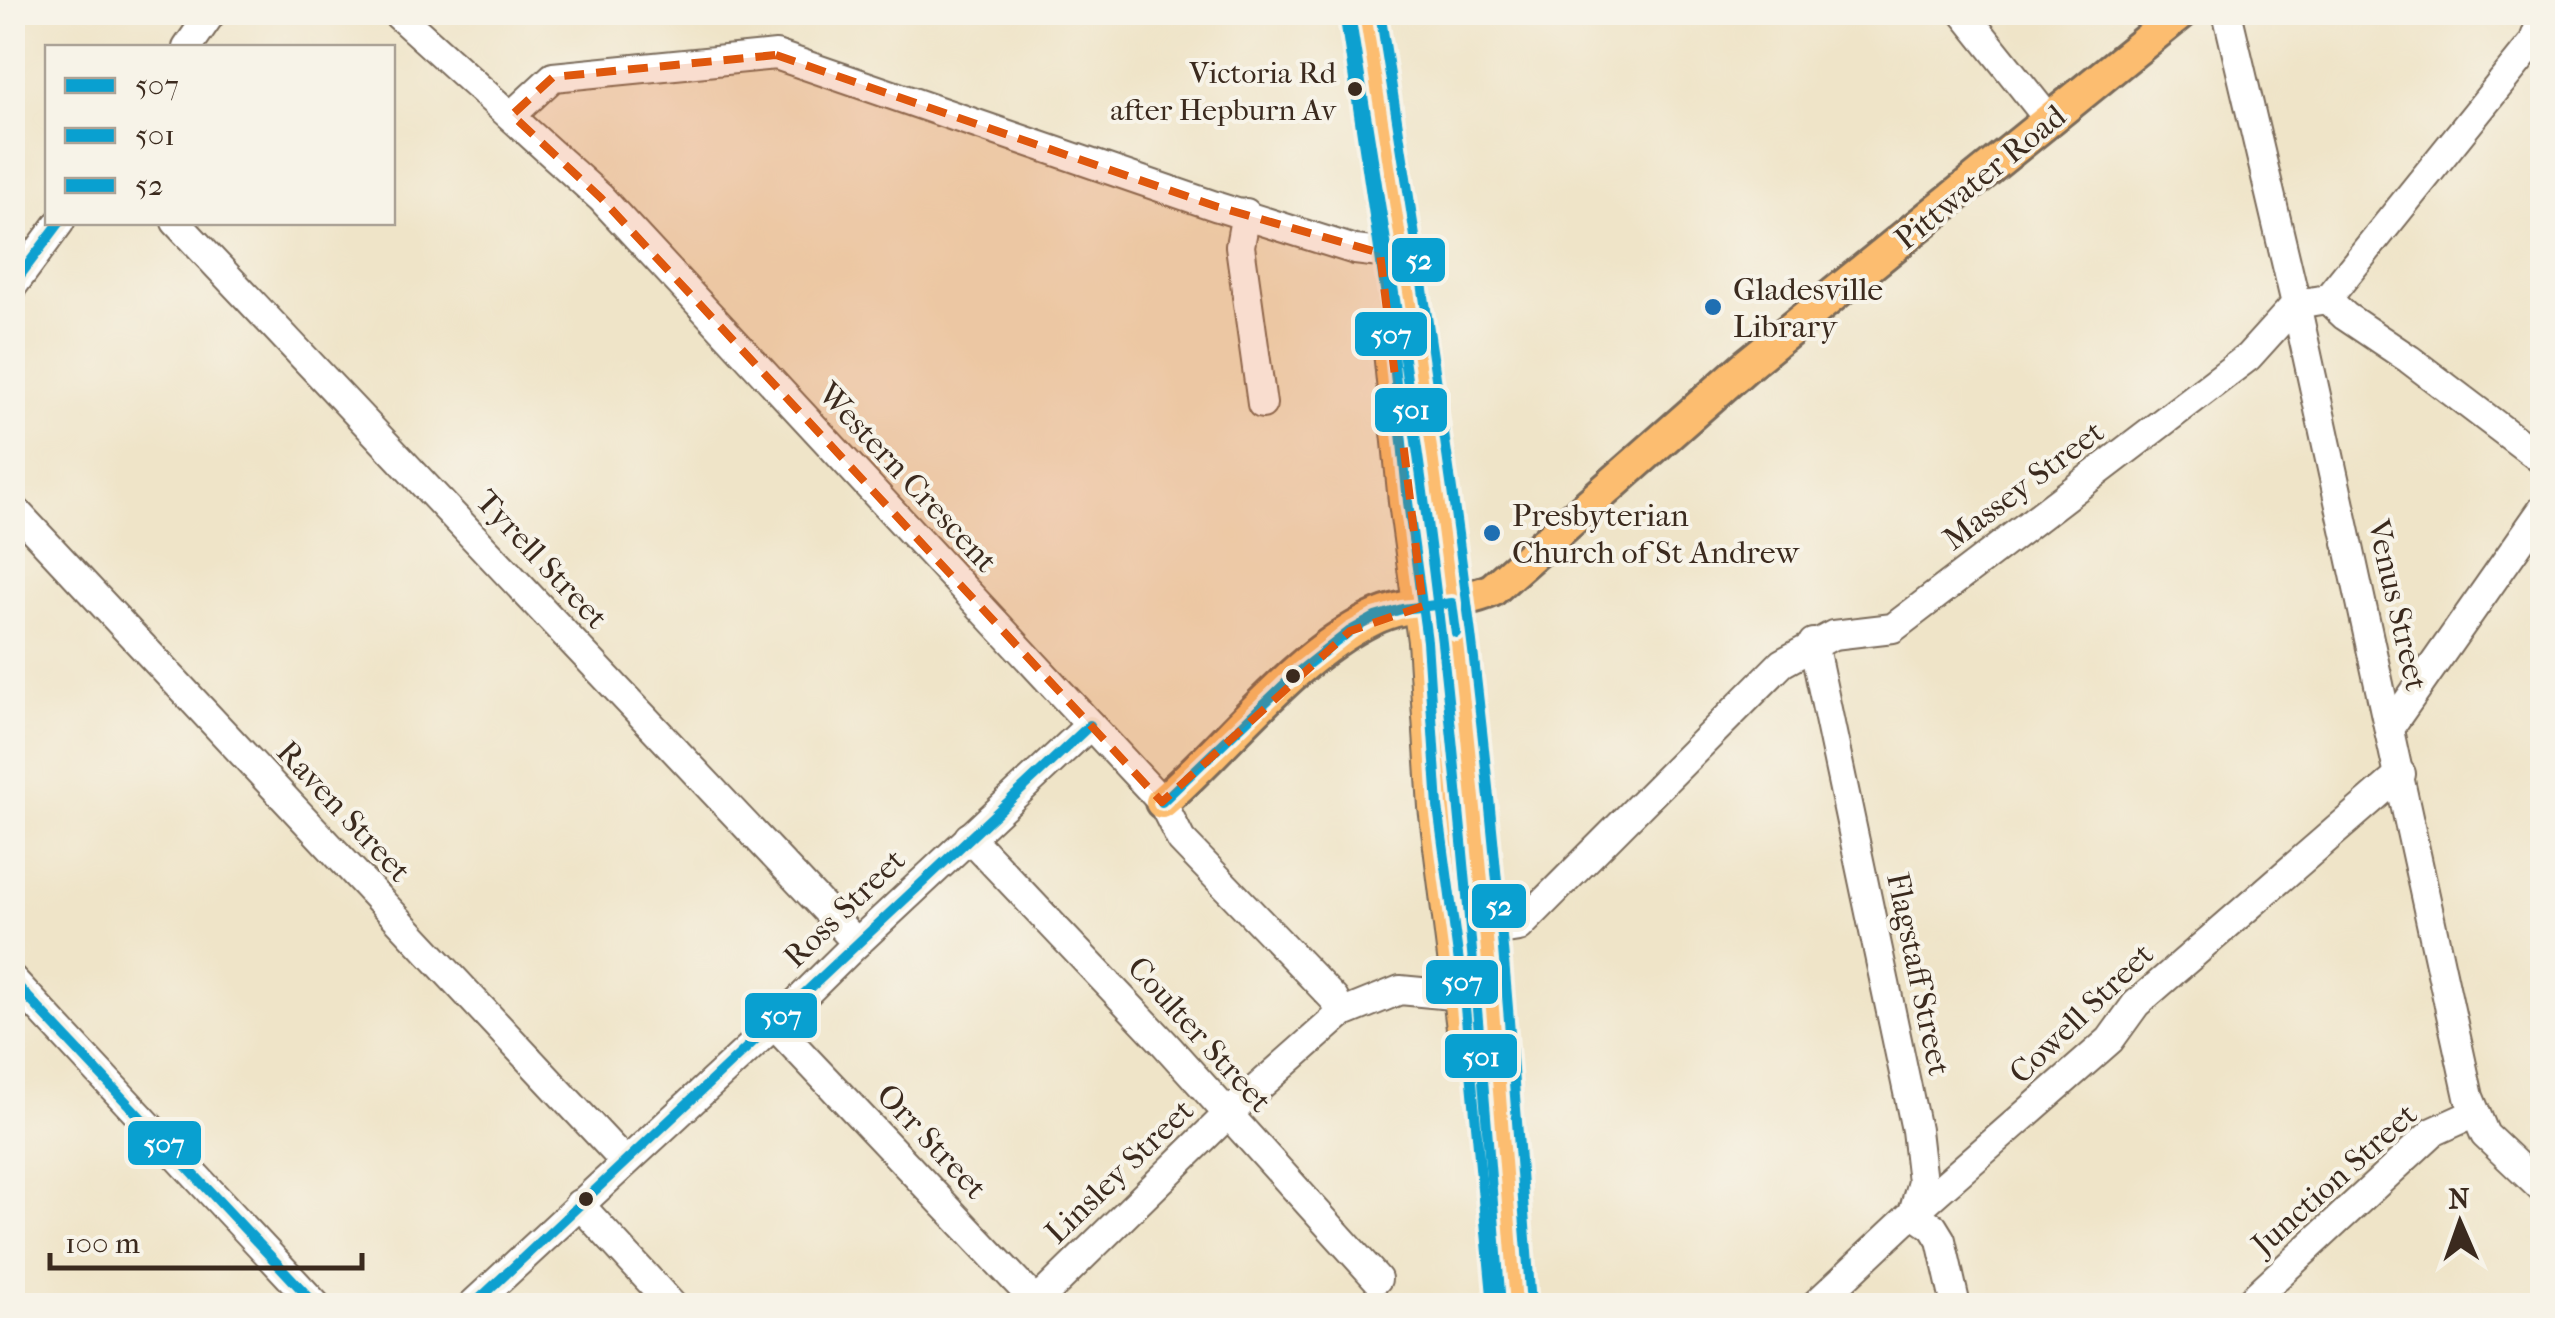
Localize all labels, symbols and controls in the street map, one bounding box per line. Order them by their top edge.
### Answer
legend [45,45,395,225]
place label: Victoria Rd after Hepburn Av [1110,56,1337,128]
text: 507 [135,68,179,103]
marker: Victoria Rd after Hepburn Av [1345,79,1365,99]
street label: Pittwater Road [1888,97,2073,257]
text: 501 [135,118,175,153]
text: 52 [135,168,163,203]
line badge: 52 [1390,236,1447,284]
text: 52 [1406,243,1432,276]
place label: Gladesville Library [1733,271,1883,345]
marker: Gladesville Library [1702,296,1724,318]
line badge: 507 [1353,310,1429,358]
text: 507 [1371,318,1412,351]
street label: Western Crescent [810,374,1005,580]
line badge: 501 [1373,386,1449,434]
text: 501 [1392,393,1430,426]
street label: Massey Street [1936,413,2111,558]
street label: Tyrell Street [468,482,616,637]
place label: Presbyterian Church of St Andrew [1512,497,1800,571]
street label: Venus Street [2360,515,2435,695]
marker: Presbyterian Church of St Andrew [1481,522,1503,544]
unlabelled marker [1283,666,1303,686]
street label: Raven Street [269,733,419,890]
street label: Ross Street [776,841,913,975]
street label: Flagstaff Street [1879,869,1958,1079]
line badge: 52 [1470,882,1528,930]
text: 52 [1486,889,1512,922]
street label: Cowell Street [2002,935,2161,1091]
street label: Coulter Street [1120,949,1279,1120]
line badge: 507 [1424,958,1500,1006]
text: 507 [1442,965,1483,998]
line badge: 507 [743,991,819,1040]
text: 507 [761,999,802,1032]
line badge: 501 [1443,1032,1519,1080]
text: 501 [1462,1040,1500,1073]
street label: Orr Street [869,1076,995,1207]
street label: Linsley Street [1038,1091,1201,1251]
street label: Junction Street [2242,1095,2425,1265]
line badge: 507 [126,1119,203,1167]
text: 507 [144,1127,185,1160]
north arrow [2410,1173,2510,1273]
text: N [2448,1182,2471,1215]
unlabelled marker [576,1189,596,1209]
scale bar [50,1208,362,1270]
text: 100 m [65,1226,140,1261]

